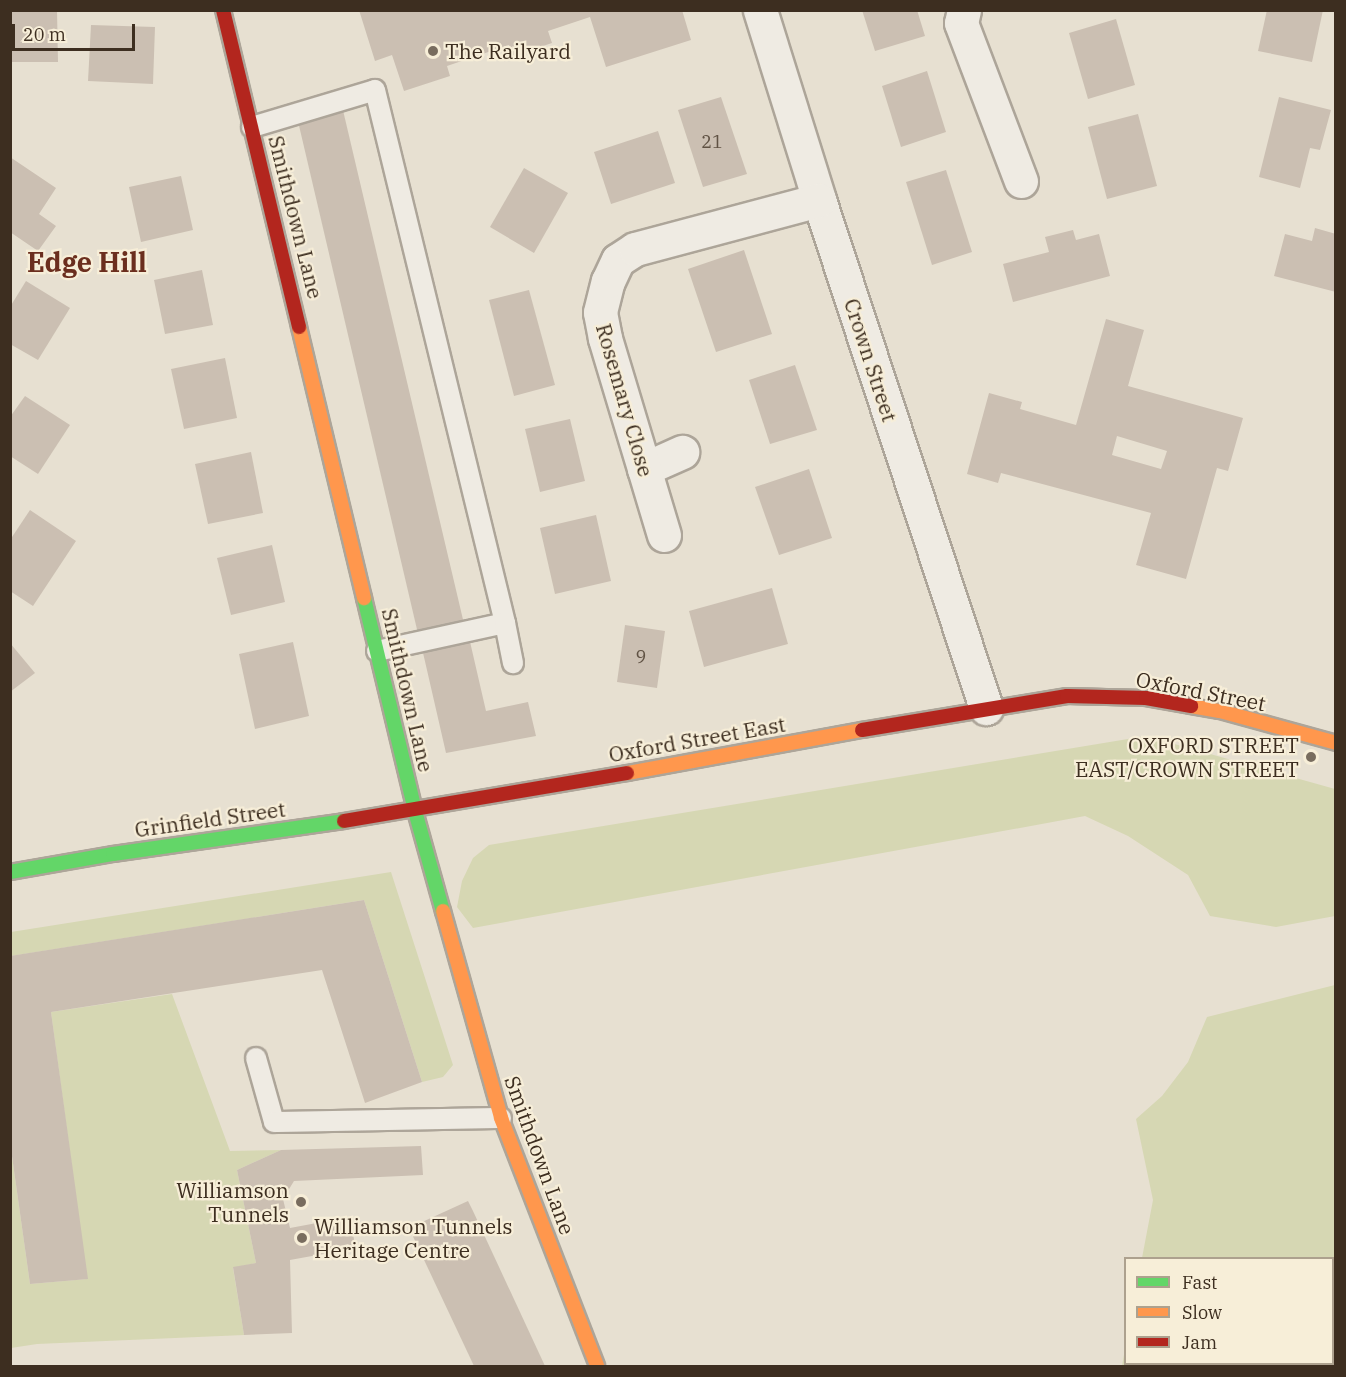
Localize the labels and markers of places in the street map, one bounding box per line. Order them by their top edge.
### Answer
place label: The Railyard [445,38,571,64]
marker: The Railyard [426,44,440,58]
place label: OXFORD STREET EAST/CROWN STREET [1075,732,1299,782]
marker: OXFORD STREET EAST/CROWN STREET [1304,750,1318,764]
place label: Williamson Tunnels [176,1177,289,1227]
marker: Williamson Tunnels [294,1195,308,1209]
place label: Williamson Tunnels Heritage Centre [314,1213,513,1263]
marker: Williamson Tunnels Heritage Centre [295,1231,309,1245]

